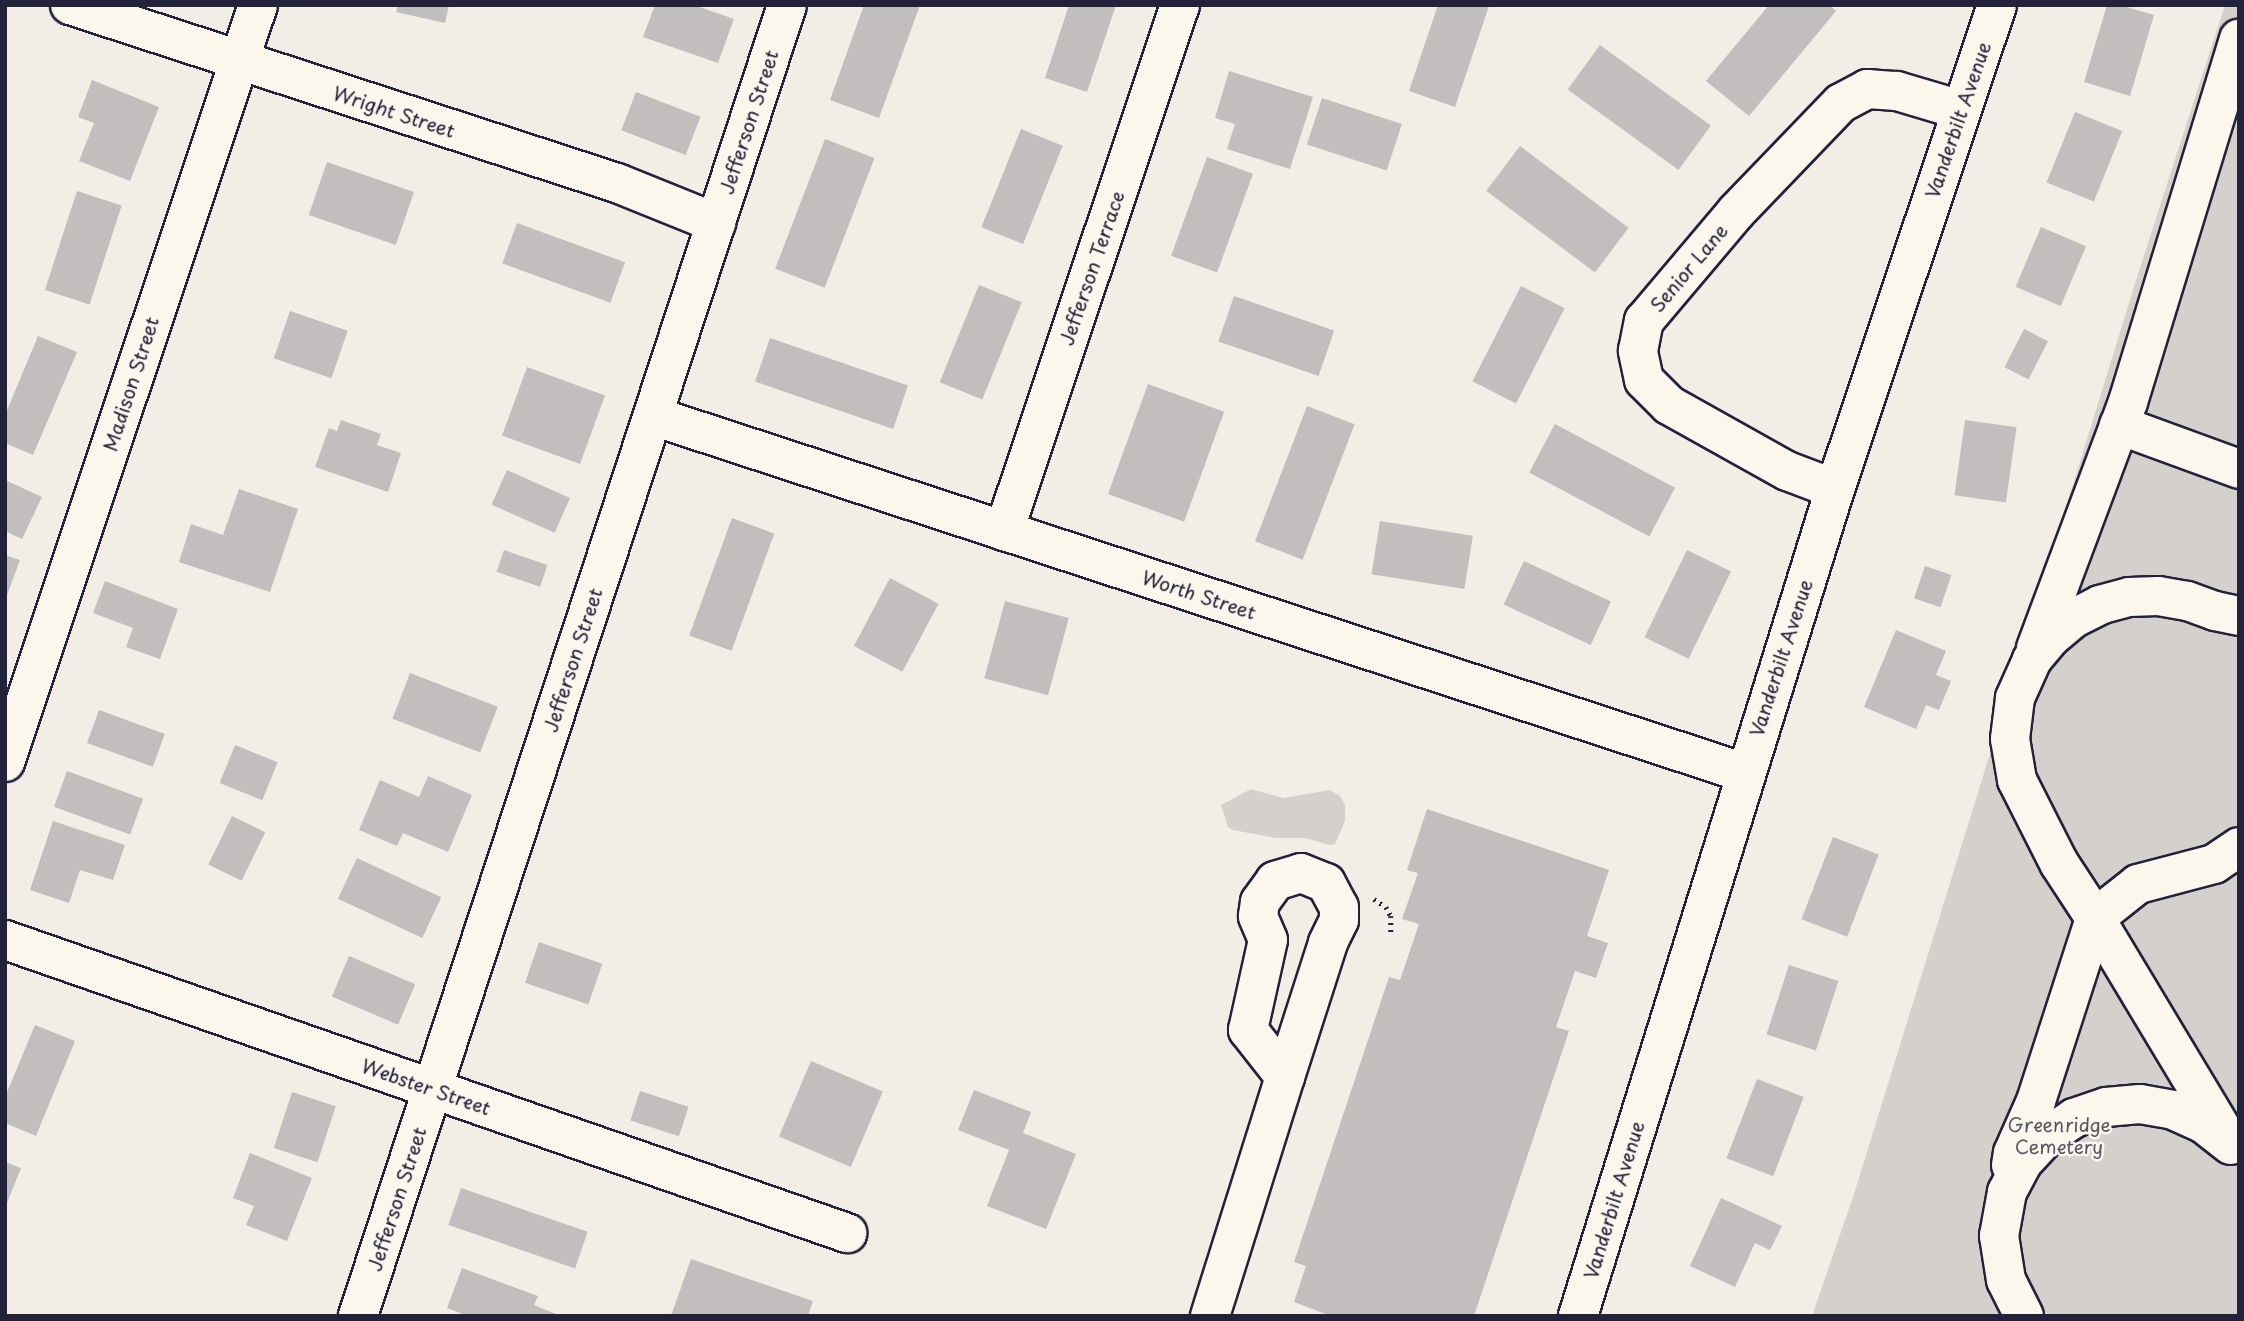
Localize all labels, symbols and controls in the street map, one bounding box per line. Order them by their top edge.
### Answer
street label: Vanderbilt Avenue [1921,39,1995,201]
street label: Jefferson Street [715,48,783,196]
street label: Wright Street [330,82,458,142]
street label: Jefferson Terrace [1055,188,1129,348]
street label: Senior Lane [1646,219,1732,317]
street label: Madison Street [99,314,163,454]
street label: Worth Street [1139,566,1259,624]
street label: Vanderbilt Avenue [1745,577,1817,739]
street label: Jefferson Street [539,586,607,734]
street label: Webster Street [357,1054,495,1120]
park label: Greenridge Cemetery [2007,1114,2111,1158]
street label: Vanderbilt Avenue [1579,1118,1649,1282]
street label: Jefferson Street [363,1125,431,1273]

